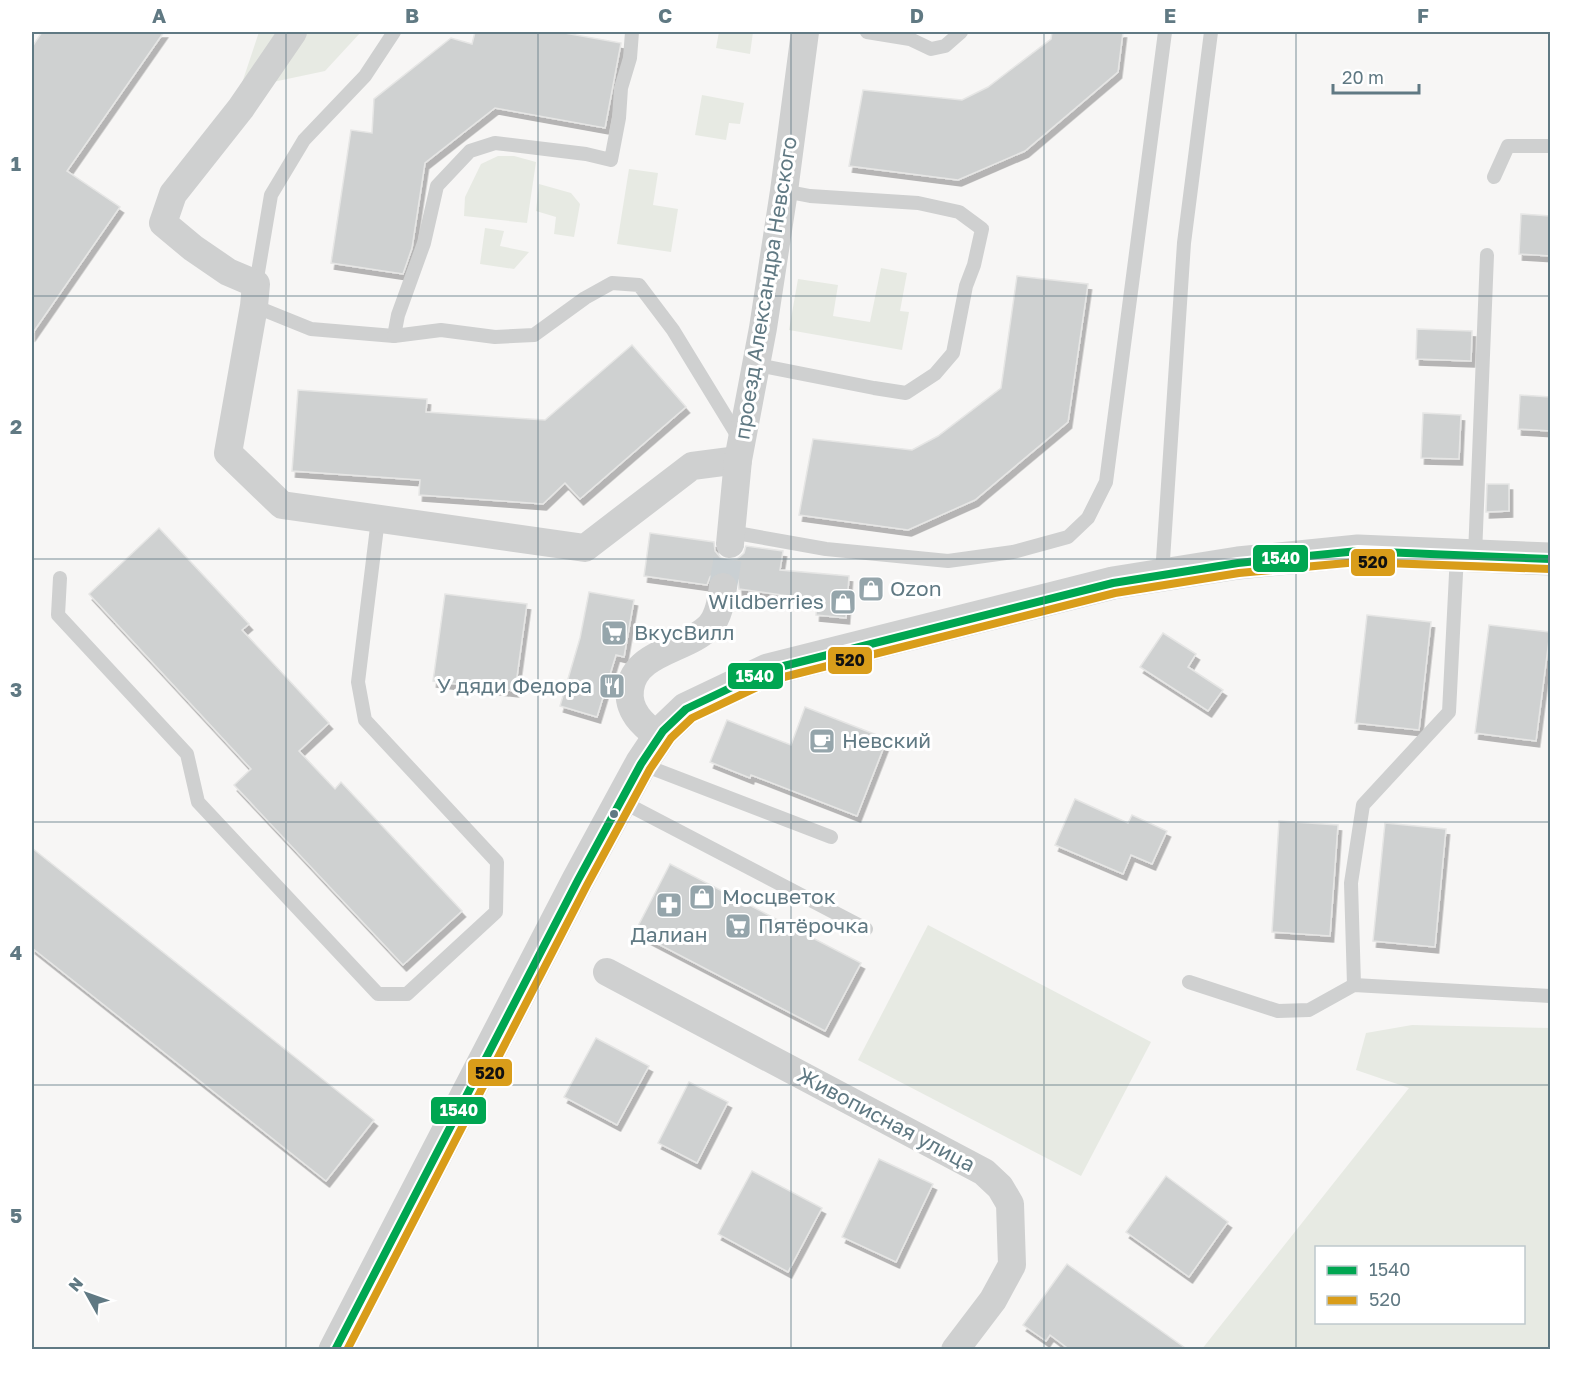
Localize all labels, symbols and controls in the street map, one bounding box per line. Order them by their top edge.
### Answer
text: A [152,3,166,27]
text: B [405,3,419,27]
text: C [658,3,672,27]
text: D [910,3,924,27]
text: E [1164,3,1176,27]
text: F [1417,3,1429,27]
scale bar [1333,57,1418,95]
text: 20 m [1342,66,1384,88]
street label: проезд Александра Невского [728,134,802,441]
text: 1 [11,151,21,175]
text: 2 [10,414,22,438]
line badge: 1540 [1252,544,1309,573]
text: 1540 [1262,548,1300,568]
line badge: 520 [1350,548,1396,577]
text: 520 [1358,552,1388,572]
shop icon: Ozon [856,574,886,604]
place label: Ozon [890,575,942,601]
shop icon: Wildberries [828,587,858,617]
place label: Wildberries [708,588,824,614]
supermarket icon: ВкусВилл [599,618,629,648]
place label: ВкусВилл [634,619,735,645]
line badge: 520 [827,646,873,675]
text: 520 [835,650,865,670]
line badge: 1540 [727,662,784,690]
text: 1540 [736,666,774,686]
restaurant icon: У дяди Федора [597,671,627,701]
place label: У дяди Федора [437,672,592,698]
text: 3 [10,677,22,701]
cafe icon: Невский [807,726,837,756]
place label: Невский [842,727,931,753]
unlabelled marker [608,808,620,820]
shop icon: Мосцветок [687,882,717,912]
place label: Мосцветок [722,883,836,909]
pharmacy icon: Далиан [654,890,684,920]
supermarket icon: Пятёрочка [723,911,753,941]
place label: Пятёрочка [758,912,869,938]
place label: Далиан [631,921,707,947]
text: 4 [10,940,22,964]
line badge: 520 [467,1058,513,1087]
street label: Живописная улица [793,1061,980,1177]
text: 520 [475,1063,505,1083]
line badge: 1540 [430,1096,487,1125]
text: 1540 [440,1100,478,1120]
text: 5 [10,1203,22,1227]
legend [1315,1246,1525,1324]
text: 1540 [1369,1258,1410,1280]
north arrow [57,1264,117,1324]
text: N [64,1273,87,1295]
text: 520 [1369,1288,1401,1310]

